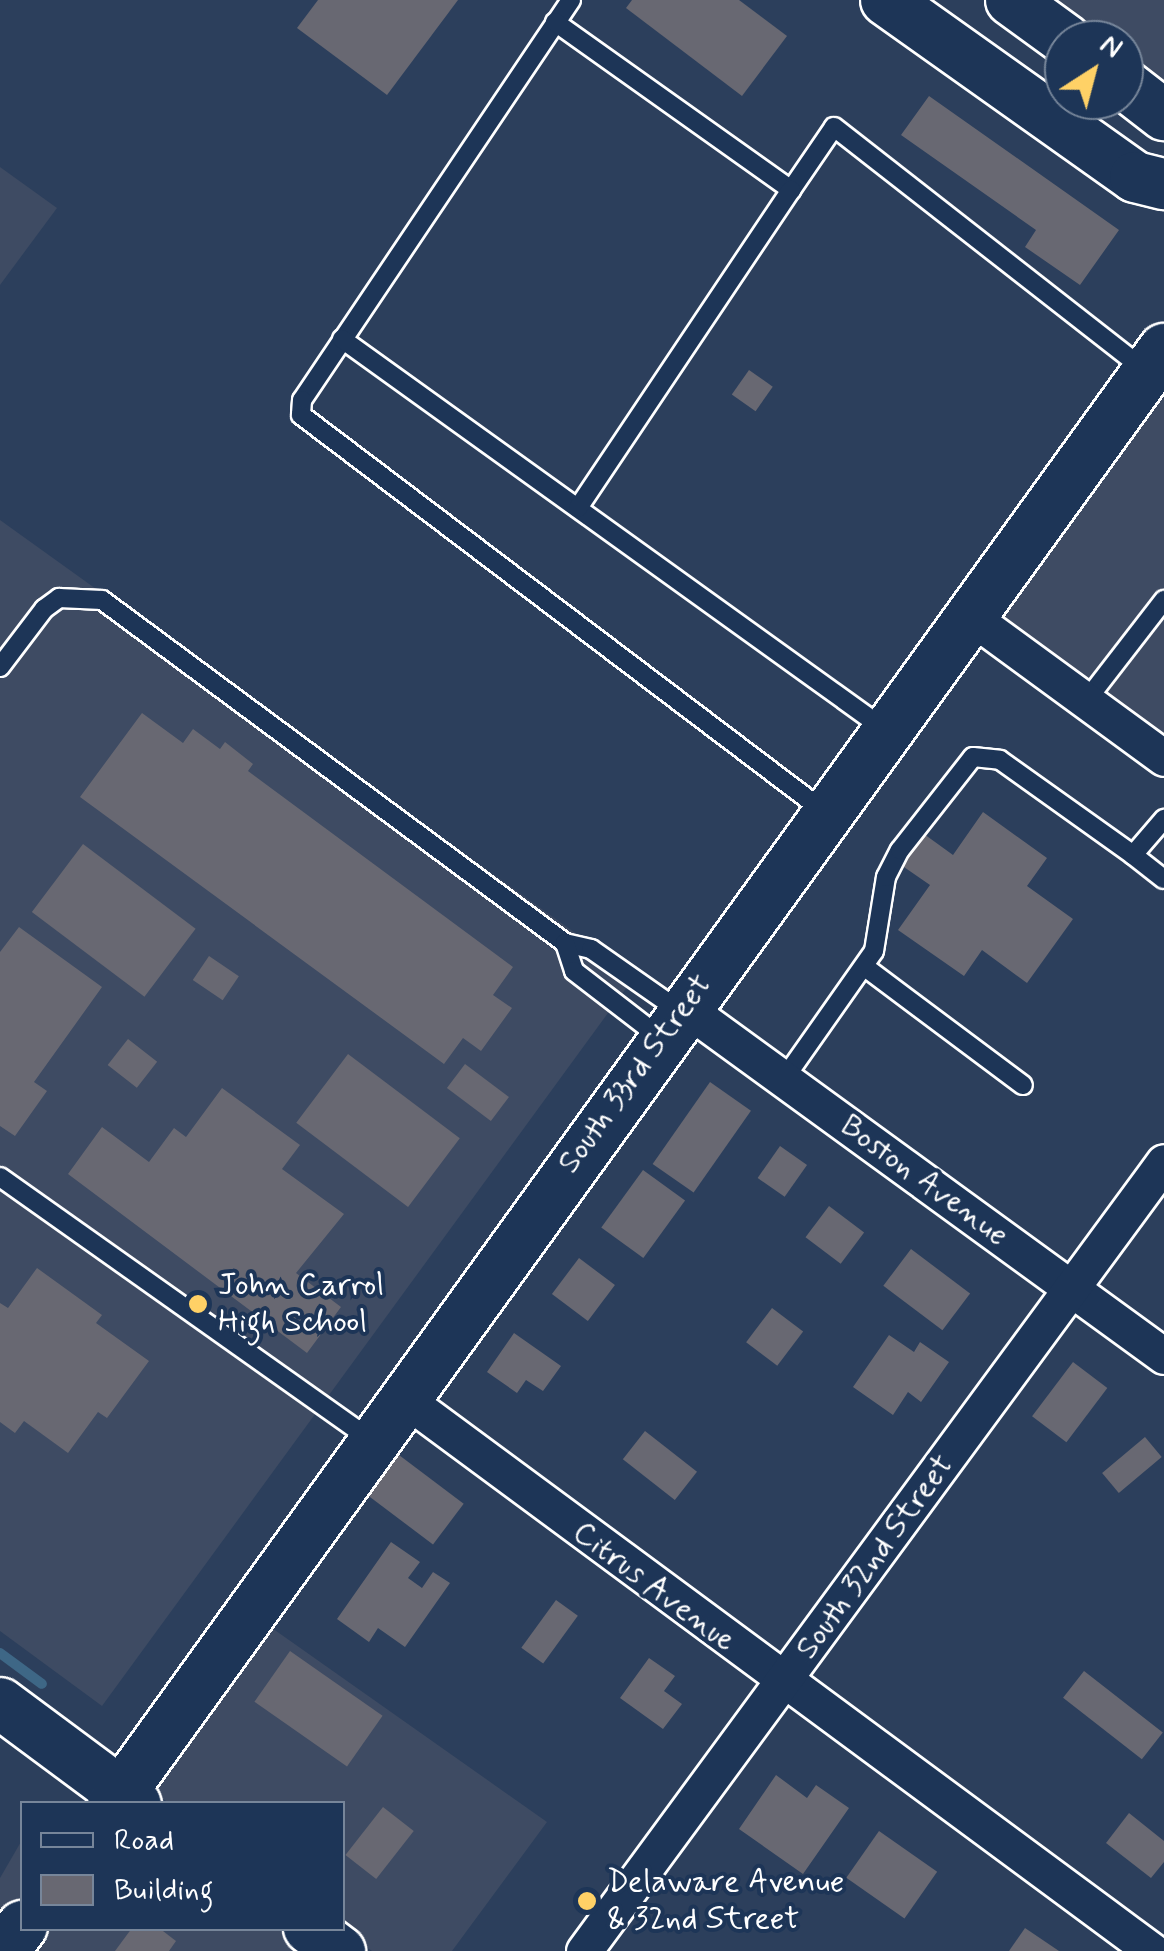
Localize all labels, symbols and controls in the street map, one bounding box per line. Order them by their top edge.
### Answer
north arrow [1044,20,1144,120]
text: N [1092,26,1129,67]
street label: South 33rd Street [550,968,720,1180]
street label: Boston Avenue [834,1109,1014,1253]
place label: John Carrol High School [218,1267,384,1342]
marker: John Carrol High School [187,1293,209,1315]
street label: South 32nd Street [788,1448,962,1666]
street label: Citrus Avenue [566,1514,742,1660]
legend [20,1801,345,1931]
text: Road [114,1821,174,1860]
place label: Delaware Avenue & 32nd Street [607,1864,848,1939]
text: Building [114,1871,213,1910]
marker: Delaware Avenue & 32nd Street [576,1890,598,1912]

